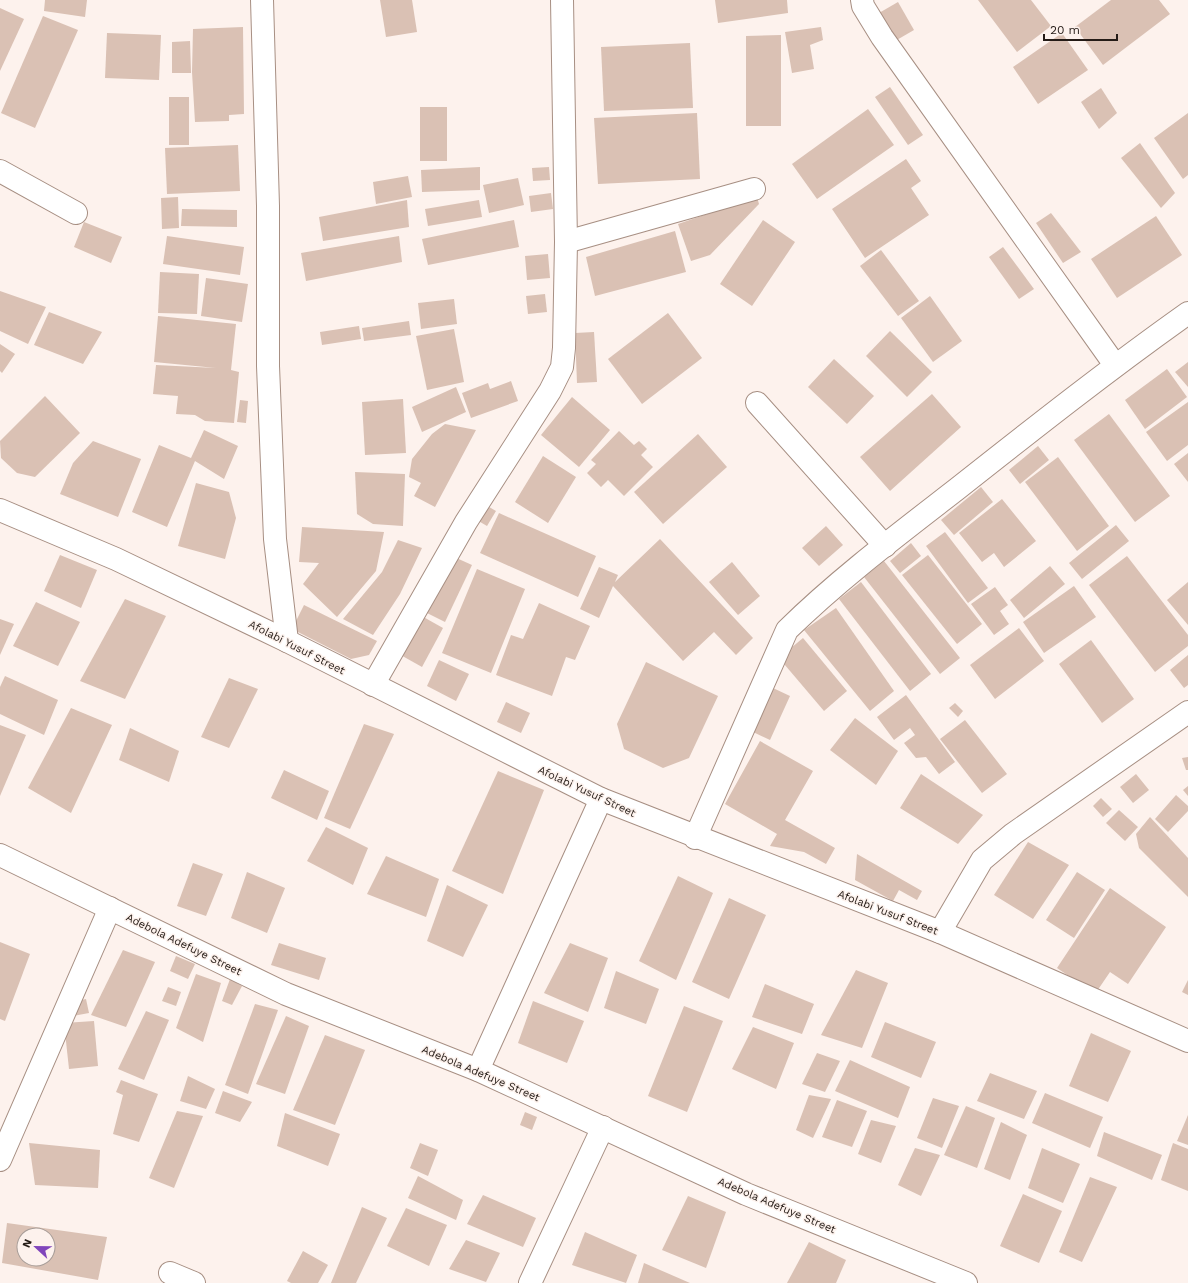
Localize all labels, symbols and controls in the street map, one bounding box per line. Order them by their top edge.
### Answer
scale bar [1044,16,1117,42]
text: 20 m [1050,23,1080,37]
street label: Afolabi Yusuf Street [246,618,347,678]
street label: Afolabi Yusuf Street [536,763,638,820]
street label: Afolabi Yusuf Street [836,887,940,938]
street label: Adebola Adefuye Street [124,911,244,978]
street label: Adebola Adefuye Street [420,1043,542,1104]
street label: Adebola Adefuye Street [716,1175,838,1236]
north arrow [16,1227,56,1267]
text: N [20,1237,35,1250]

